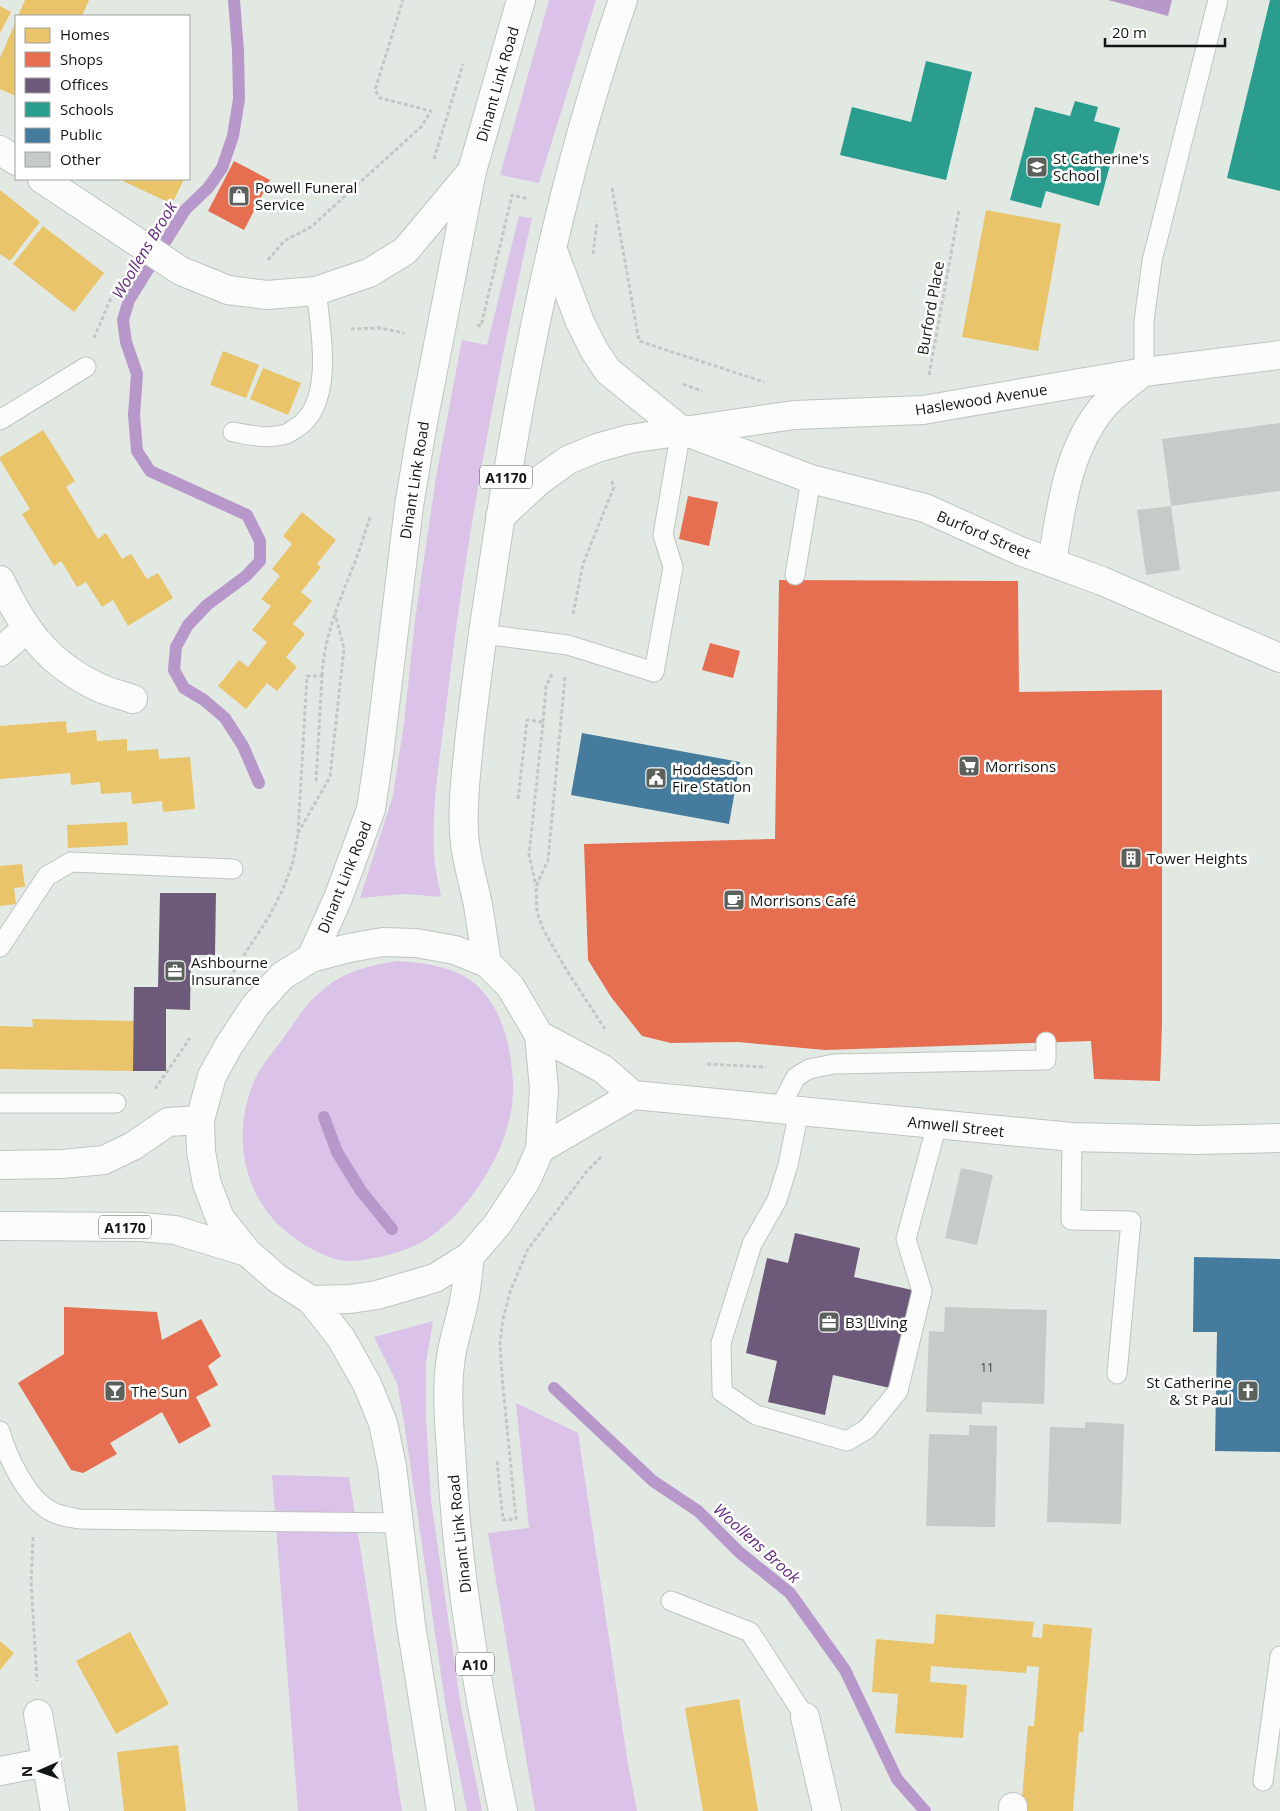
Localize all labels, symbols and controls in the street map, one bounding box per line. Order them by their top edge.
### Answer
legend [15,15,190,180]
scale bar [1105,15,1225,47]
text: 20 m [1112,22,1147,42]
text: Homes [60,24,110,44]
street label: Dinant Link Road [471,24,523,144]
text: Shops [60,49,103,69]
text: Offices [60,74,108,94]
text: Schools [60,99,114,119]
text: Public [60,124,102,144]
place label: St Catherine's School [1053,148,1149,185]
text: Other [60,149,101,169]
school or university icon: St Catherine's School [1025,155,1049,179]
place label: Powell Funeral Service [255,177,357,214]
shop icon: Powell Funeral Service [227,184,251,208]
water label: Woollens Brook [106,196,182,303]
street label: Burford Place [912,259,948,357]
street label: Haslewood Avenue [913,379,1049,419]
street label: Dinant Link Road [395,420,433,540]
road number: A1170 [480,466,532,488]
street label: Burford Street [934,505,1034,563]
supermarket icon: Morrisons [957,754,981,778]
place label: Morrisons [985,756,1056,776]
place label: Hoddesdon Fire Station [672,759,753,796]
public building icon: Hoddesdon Fire Station [644,766,668,790]
street label: Dinant Link Road [312,818,376,936]
building icon: Tower Heights [1119,846,1143,870]
place label: Tower Heights [1147,848,1247,868]
cafe icon: Morrisons Café [722,888,746,912]
place label: Morrisons Café [750,890,856,910]
place label: Ashbourne Insurance [191,952,268,989]
office icon: Ashbourne Insurance [163,959,187,983]
street label: Amwell Street [907,1111,1005,1141]
road number: A1170 [99,1216,151,1238]
office icon: B3 Living [817,1310,841,1334]
place label: B3 Living [845,1312,907,1332]
house number: 11 [980,1359,994,1376]
place label: St Catherine & St Paul [1146,1372,1232,1409]
bar icon: The Sun [103,1379,127,1403]
church icon: St Catherine & St Paul [1236,1379,1260,1403]
place label: The Sun [131,1381,187,1401]
street label: Dinant Link Road [443,1474,475,1594]
water label: Woollens Brook [709,1498,806,1589]
road number: A10 [456,1652,494,1676]
north arrow [15,1746,65,1796]
text: N [17,1765,36,1777]

